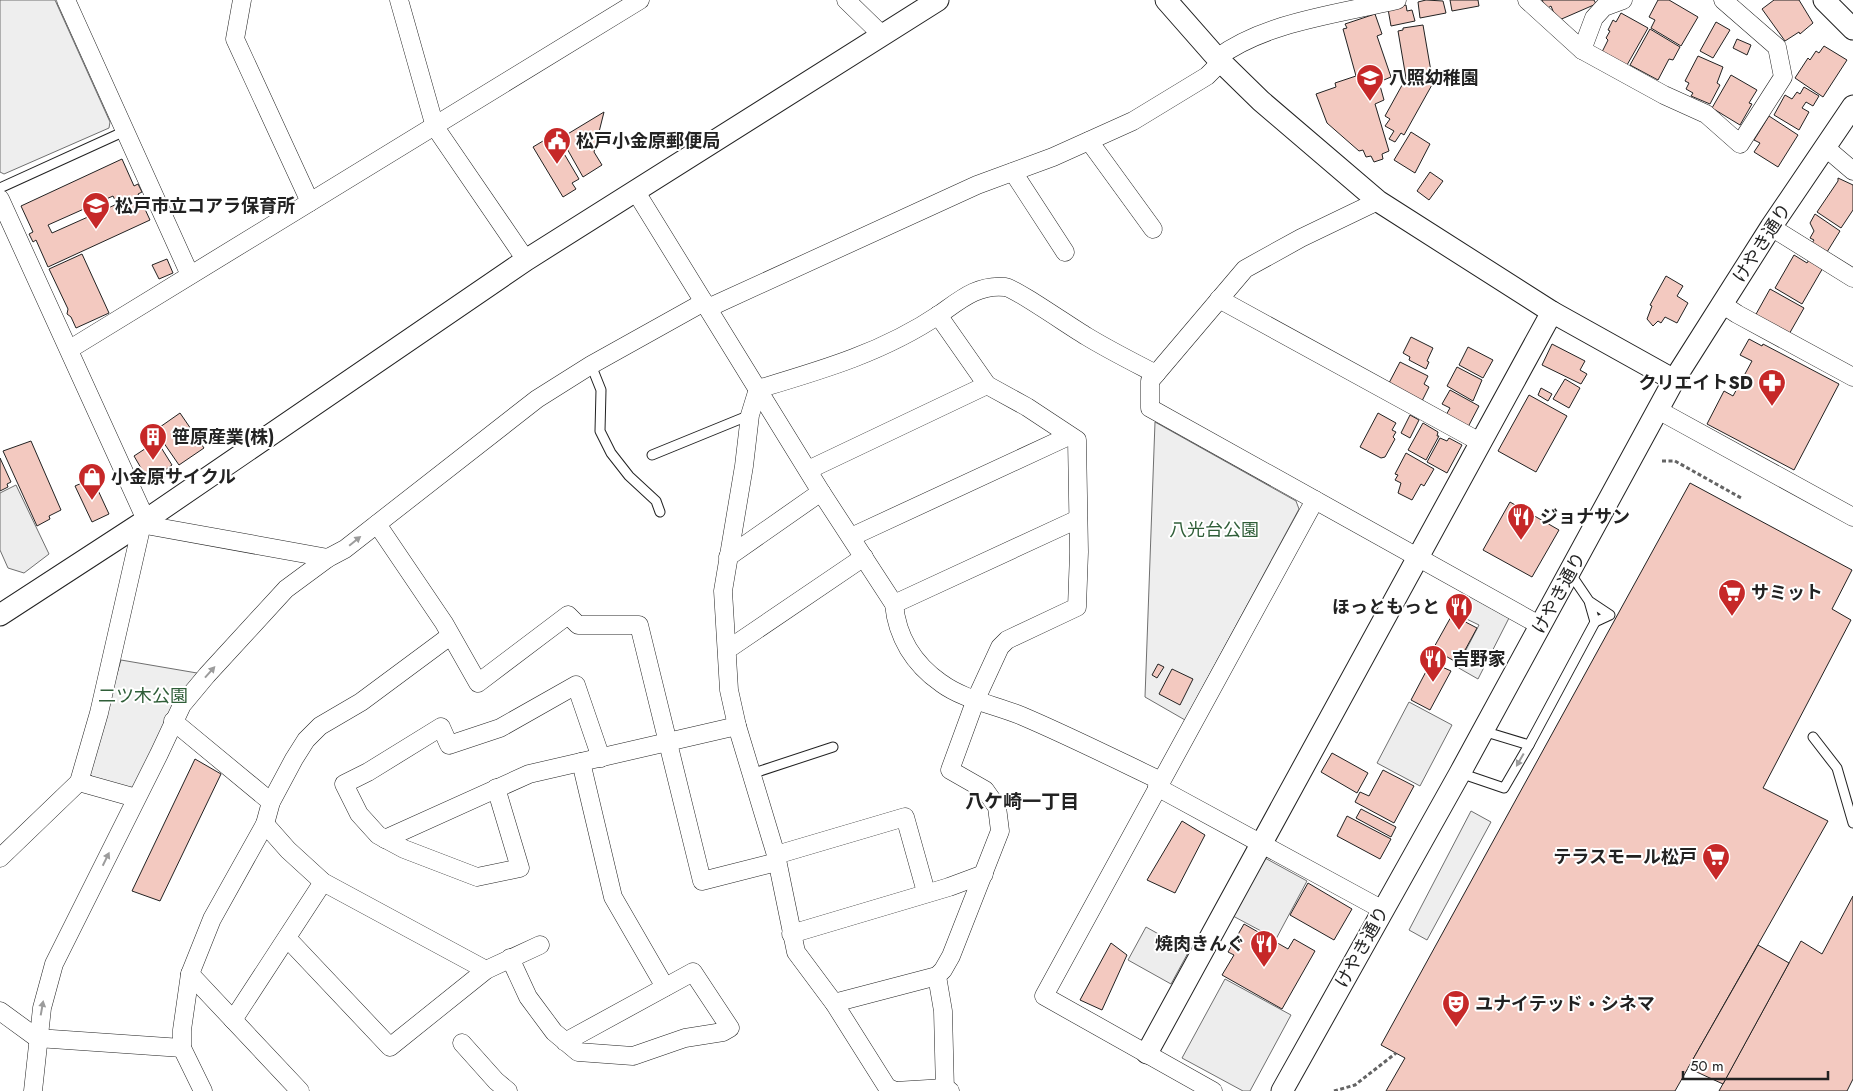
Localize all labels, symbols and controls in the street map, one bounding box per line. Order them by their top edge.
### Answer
school or university icon: 八照幼稚園 [1355,63,1385,102]
place label: 八照幼稚園 [1389,65,1479,91]
public building icon: 松戸小金原郵便局 [542,126,572,165]
place label: 松戸小金原郵便局 [576,128,720,154]
school or university icon: 松戸市立コアラ保育所 [81,191,111,230]
place label: 松戸市立コアラ保育所 [115,193,295,219]
street label: けやき通り [1727,198,1797,288]
pharmacy icon: クリエイトSD [1757,368,1787,407]
place label: クリエイトSD [1639,370,1753,396]
building icon: 笹原産業(株) [138,422,168,461]
place label: 笹原産業(株) [172,424,274,450]
shop icon: 小金原サイクル [77,462,107,501]
place label: 小金原サイクル [111,464,236,490]
restaurant icon: ジョナサン [1506,502,1536,541]
place label: ジョナサン [1540,504,1630,530]
park label: 八光台公園 [1169,517,1259,543]
one-way arrow [348,535,361,546]
street label: けやき通り [1526,547,1592,639]
supermarket icon: サミット [1717,578,1747,617]
place label: サミット [1751,580,1823,606]
restaurant icon: ほっともっと [1444,592,1474,631]
place label: ほっともっと [1332,594,1440,620]
restaurant icon: 吉野家 [1418,644,1448,683]
place label: 吉野家 [1452,646,1506,672]
one-way arrow [204,667,216,679]
park label: 二ツ木公園 [98,683,188,709]
one-way arrow [1516,754,1525,767]
district label: 八ケ崎一丁目 [965,788,1079,815]
supermarket icon: テラスモール松戸 [1701,842,1731,881]
place label: テラスモール松戸 [1553,844,1697,870]
one-way arrow [102,852,110,866]
street label: けやき通り [1329,901,1395,993]
restaurant icon: 焼肉きんぐ [1249,929,1279,968]
place label: 焼肉きんぐ [1155,931,1245,957]
theatre icon: ユナイテッド・シネマ [1441,989,1471,1028]
place label: ユナイテッド・シネマ [1475,991,1655,1017]
one-way arrow [38,999,46,1015]
scale bar [1683,1048,1828,1080]
text: 50 m [1690,1055,1724,1077]

